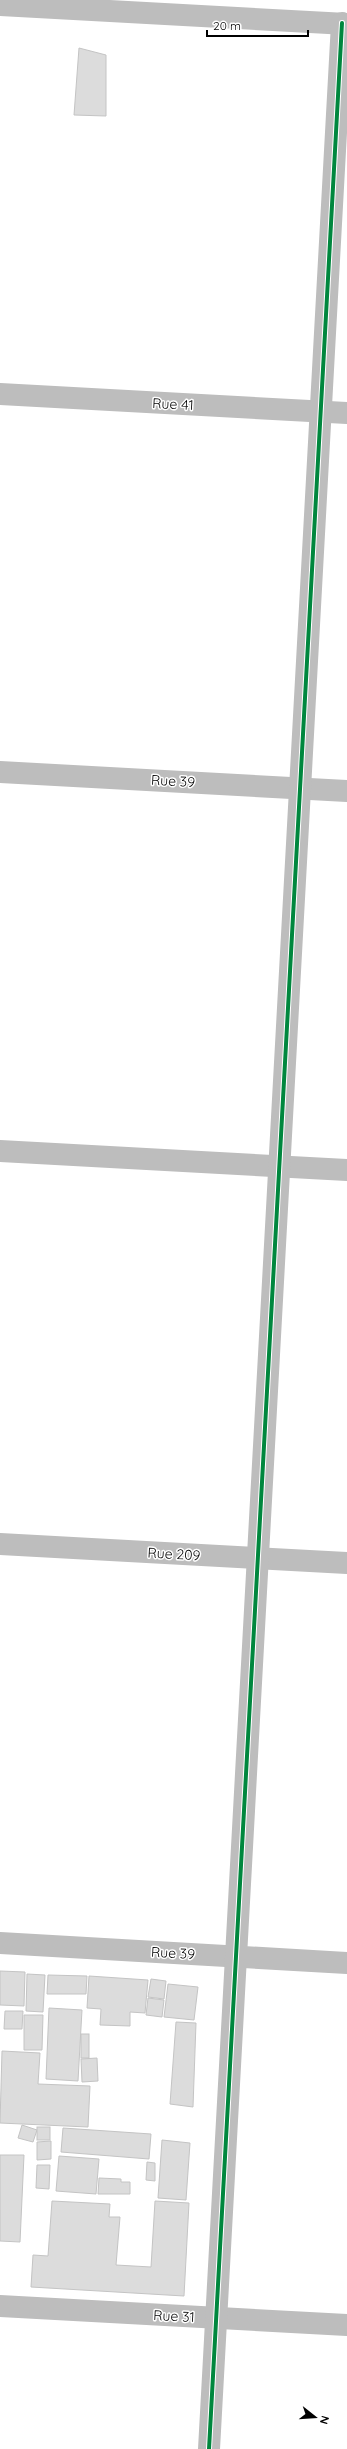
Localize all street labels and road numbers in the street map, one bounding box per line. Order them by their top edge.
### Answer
street label: Rue 41 [152,394,194,414]
street label: Rue 39 [151,771,196,791]
street label: Rue 209 [147,1544,201,1564]
street label: Rue 39 [151,1943,196,1963]
street label: Rue 31 [153,2306,195,2326]

